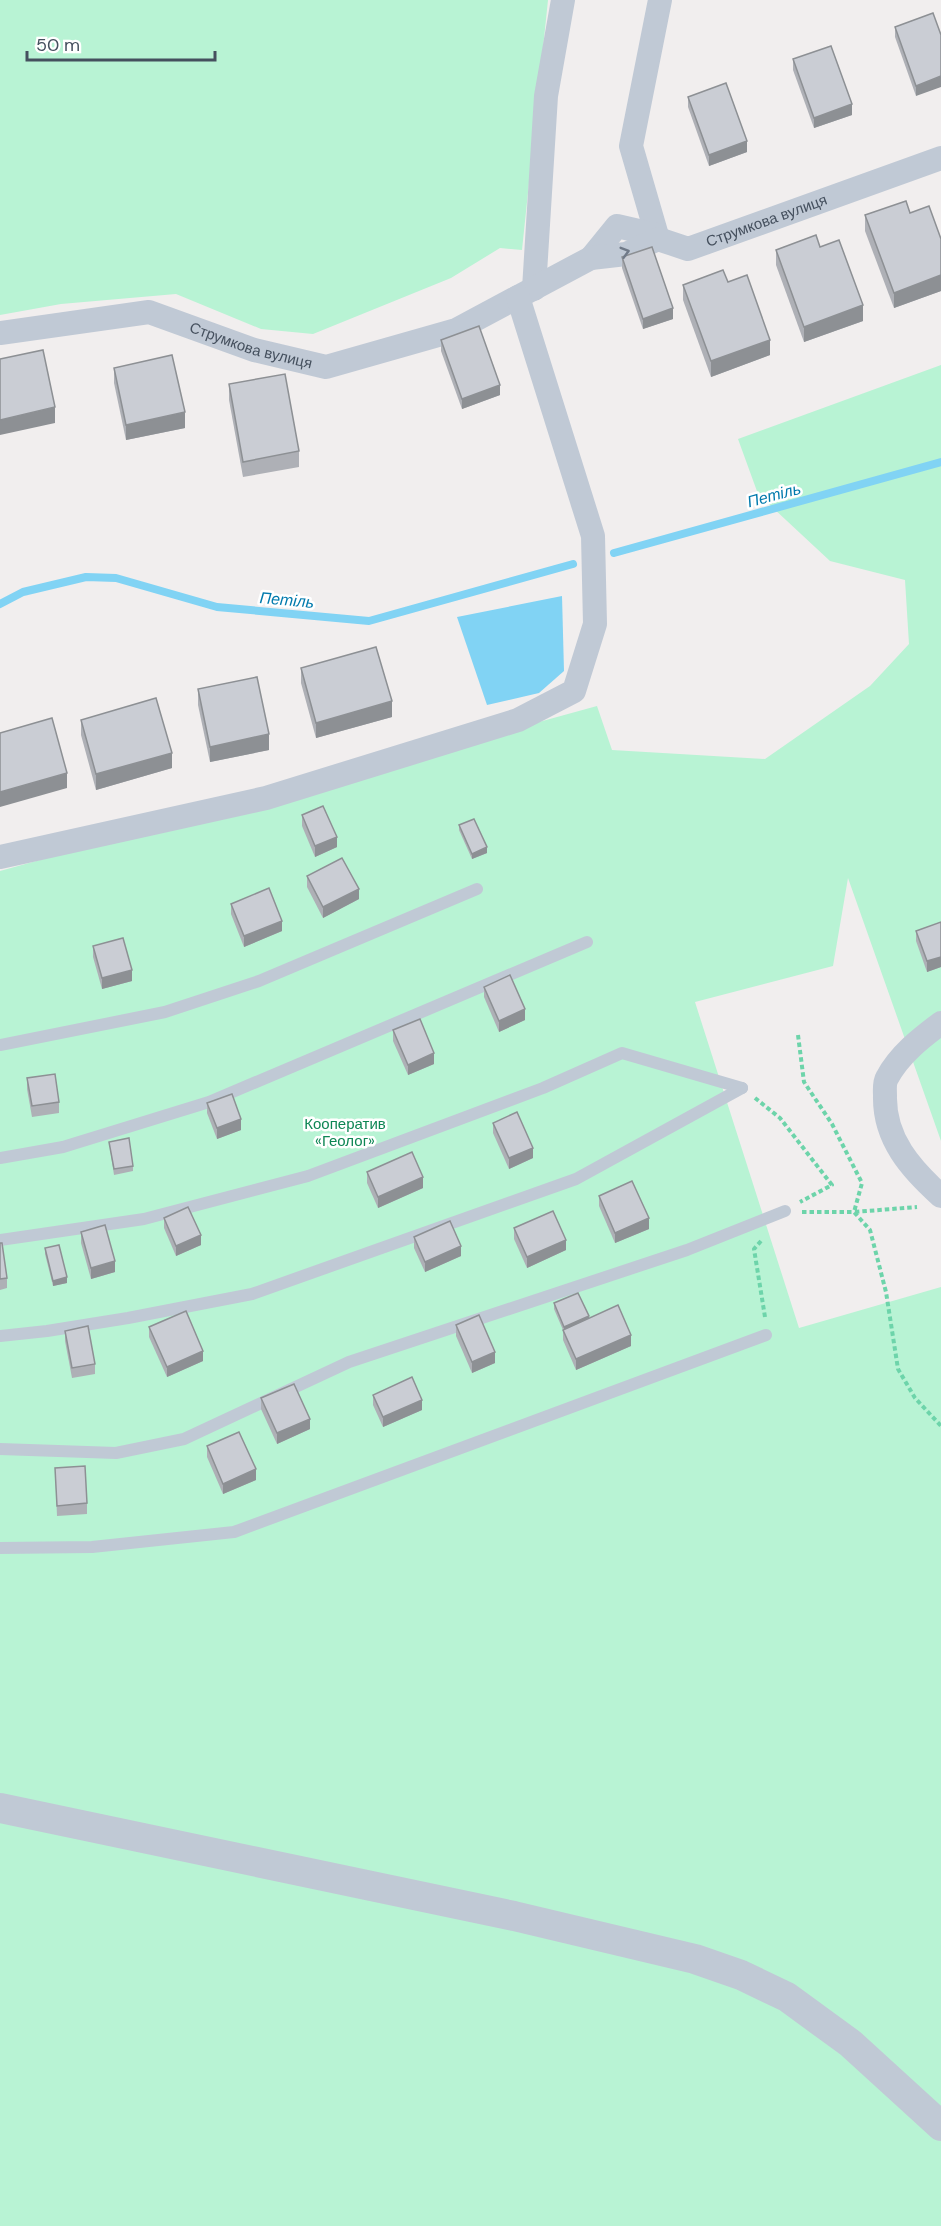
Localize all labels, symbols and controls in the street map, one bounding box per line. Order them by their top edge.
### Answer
scale bar [27,24,214,62]
text: 50 m [36,33,80,57]
street label: Струмкова вулиця [703,190,830,252]
one-way arrow [620,247,630,260]
street label: Струмкова вулиця [187,317,314,373]
water label: Петіль [745,478,803,512]
water label: Петіль [259,587,315,613]
park label: Кооператив «Геолог» [304,1114,386,1151]

